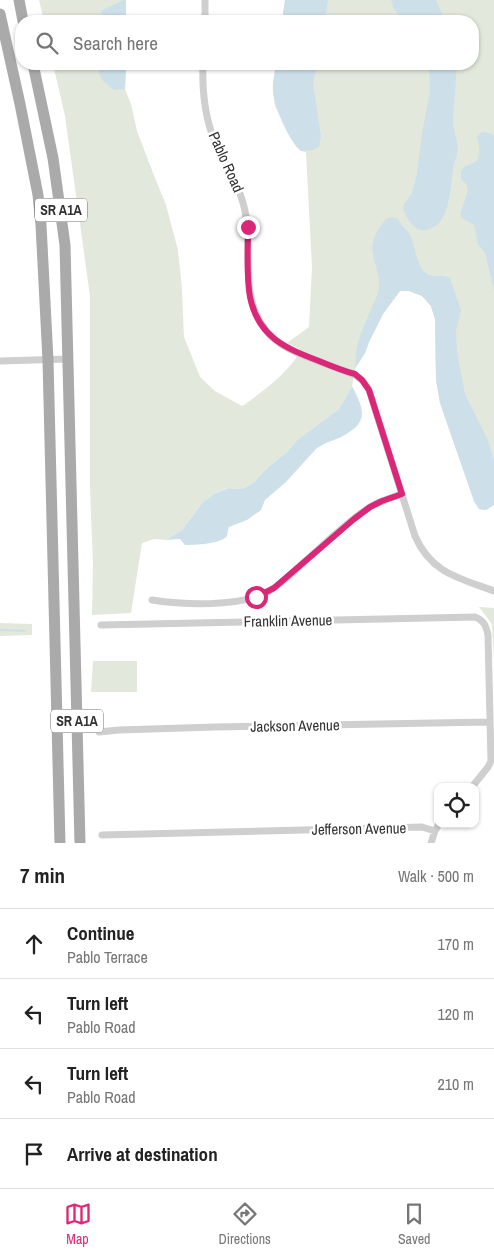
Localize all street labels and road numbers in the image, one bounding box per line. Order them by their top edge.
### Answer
street label: Pablo Road [204,128,249,195]
road number: SR A1A [35,198,87,222]
street label: Franklin Avenue [243,609,333,632]
road number: SR A1A [51,709,103,732]
street label: Jackson Avenue [250,714,340,737]
street label: Jefferson Avenue [311,817,407,840]

